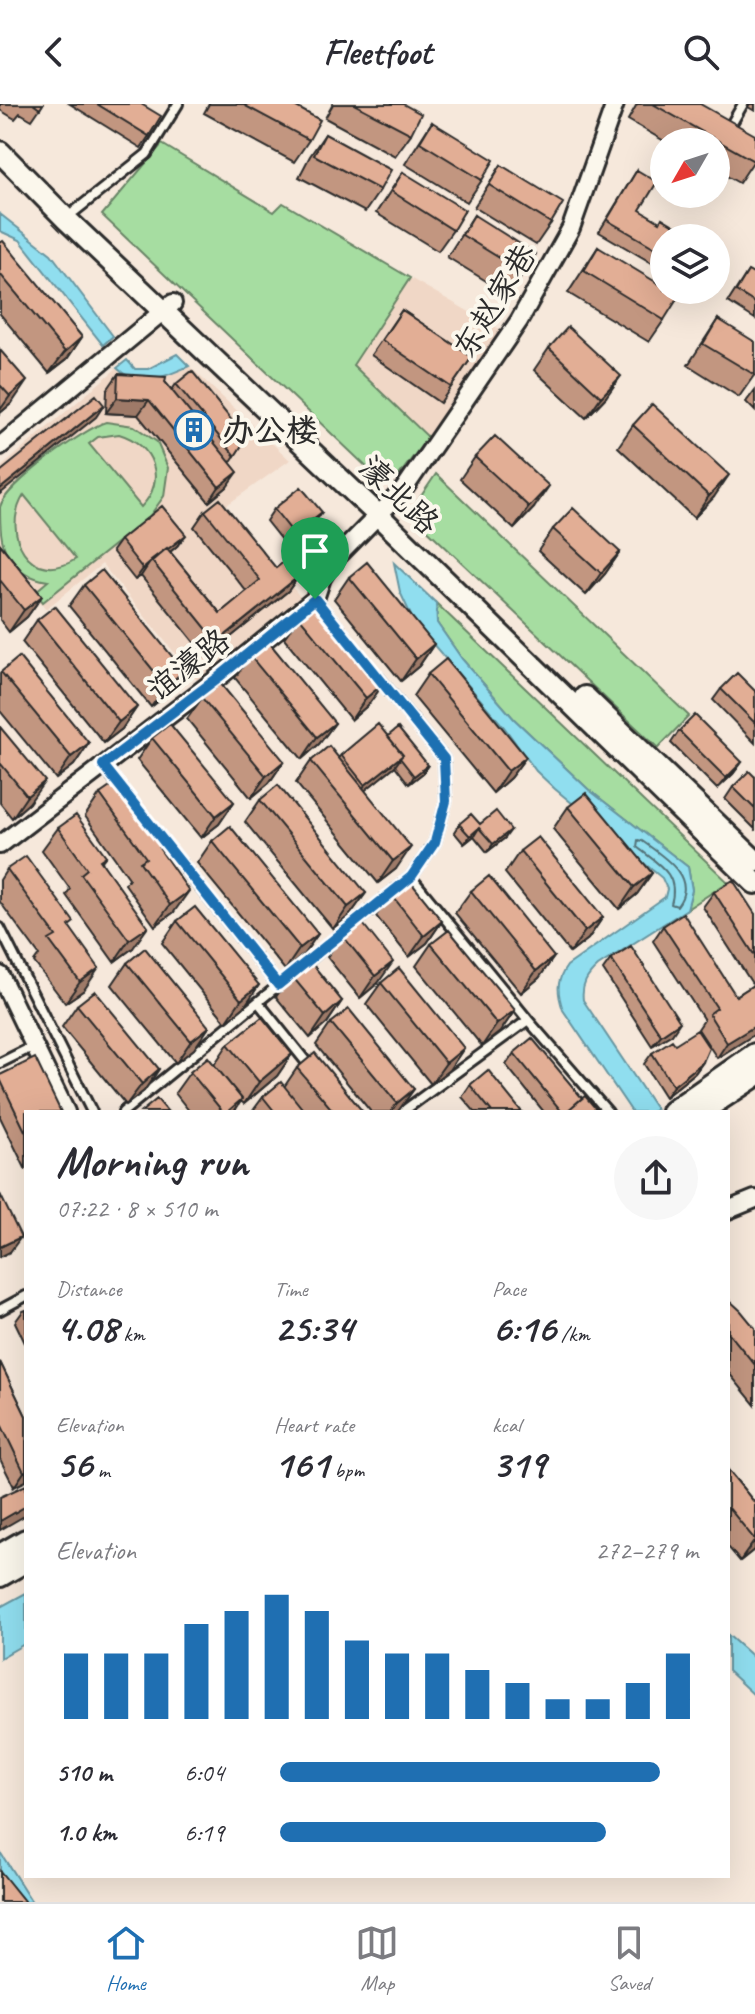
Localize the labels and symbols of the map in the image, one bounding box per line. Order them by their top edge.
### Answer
north arrow [650,128,730,208]
street label: 东赵家巷 [444,236,546,366]
building icon: 办公楼 [173,409,215,451]
place label: 办公楼 [222,410,318,451]
street label: 濠北路 [350,447,448,543]
pin [281,517,349,599]
street label: 谊濠路 [138,619,238,711]

